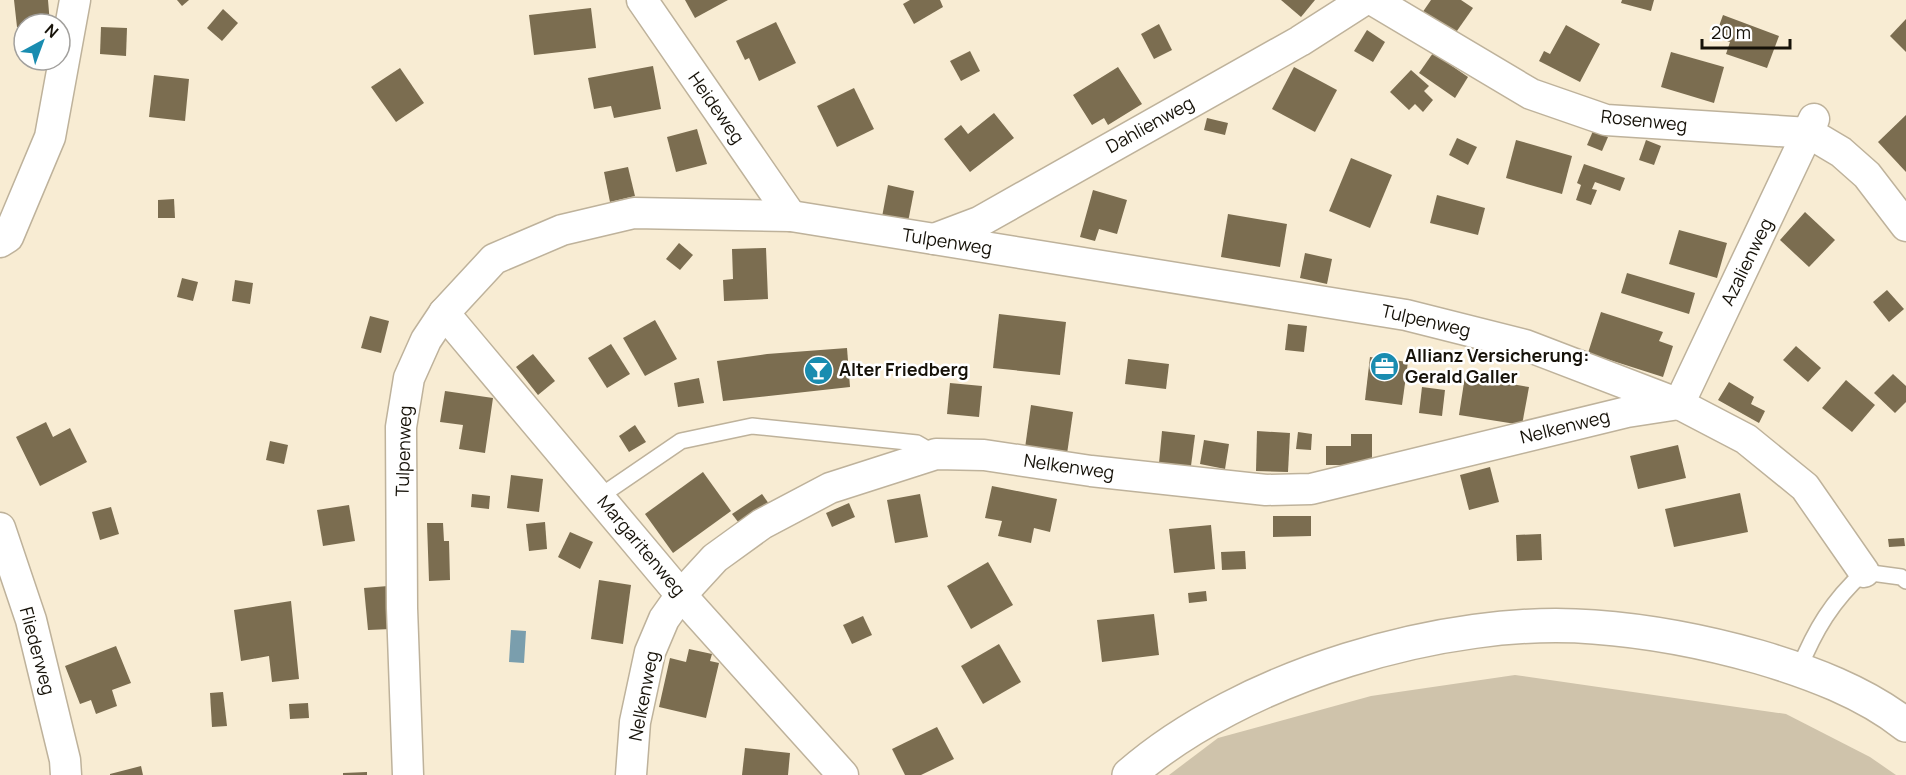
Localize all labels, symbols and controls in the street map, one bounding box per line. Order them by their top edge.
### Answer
north arrow [12,12,72,72]
scale bar [1702,12,1790,50]
text: N [40,19,63,43]
text: 20 m [1711,20,1751,44]
street label: Heideweg [683,67,750,148]
street label: Dahlienweg [1101,90,1198,158]
street label: Rosenweg [1600,104,1689,136]
street label: Azalienweg [1715,214,1778,309]
street label: Tulpenweg [900,222,994,260]
street label: Tulpenweg [1379,298,1473,342]
place label: Allianz Versicherung: Gerald Galler [1405,343,1589,388]
office icon: Allianz Versicherung: Gerald Galler [1368,350,1400,382]
bar icon: Alter Friedberg [802,354,834,386]
place label: Alter Friedberg [839,357,968,381]
street label: Nelkenweg [1518,403,1612,449]
street label: Tulpenweg [389,405,417,497]
street label: Nelkenweg [1022,448,1116,484]
street label: Margaritenweg [592,490,691,601]
street label: Fliederweg [15,604,61,697]
street label: Nelkenweg [623,649,664,743]

